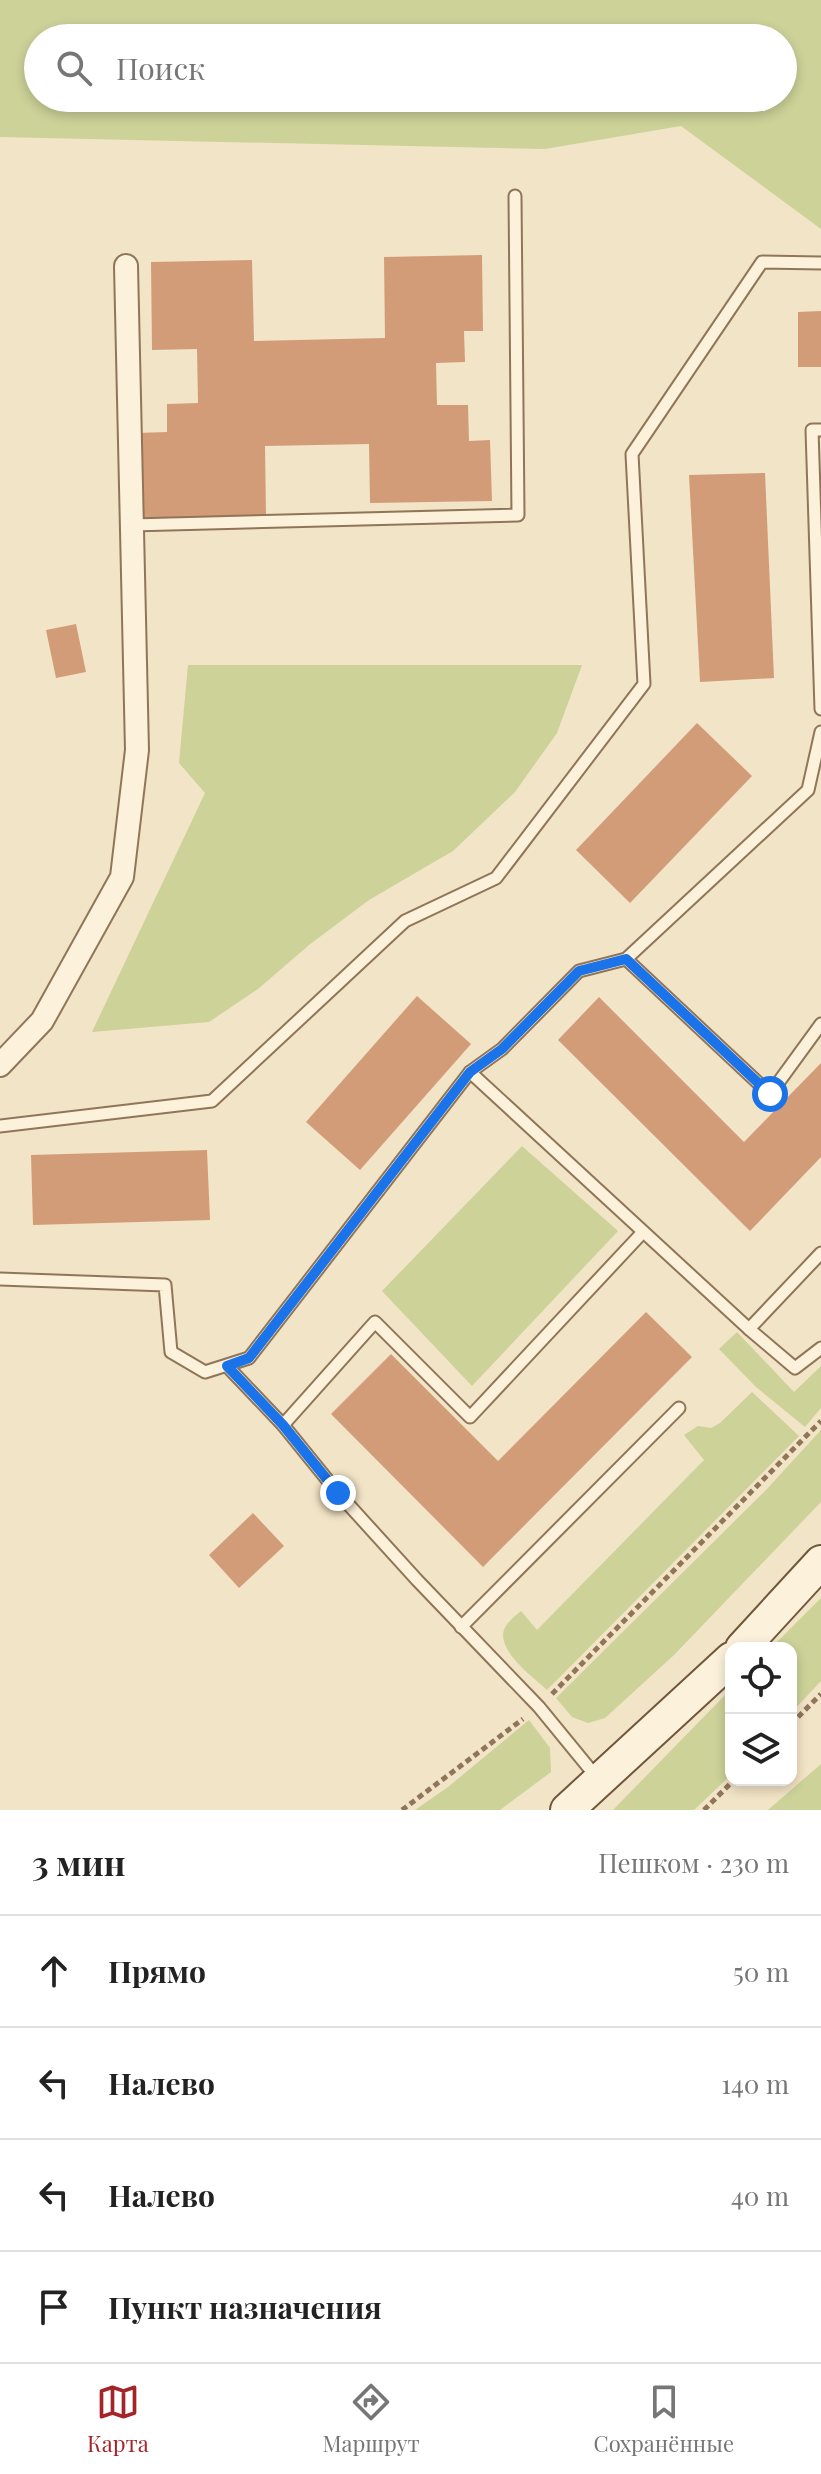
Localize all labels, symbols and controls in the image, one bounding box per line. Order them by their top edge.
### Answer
search box [24,24,797,112]
icon: search [52,46,96,90]
text: Поиск [116,48,205,88]
route start [752,1076,788,1112]
route end [320,1475,356,1511]
map controls [725,1642,797,1786]
button: locate [725,1642,797,1714]
button: layers [725,1714,797,1786]
text: 3 мин [32,1839,126,1885]
text: Пешком · 230 m [598,1845,789,1880]
icon: ahead [32,1949,76,1993]
text: Прямо [108,1951,206,1991]
text: 50 m [733,1954,789,1989]
icon: left [32,2061,76,2105]
text: Налево [108,2063,215,2103]
text: 140 m [721,2066,789,2101]
icon: left [32,2173,76,2217]
text: Налево [108,2175,215,2215]
text: 40 m [731,2178,789,2213]
icon: arrive [32,2285,76,2329]
text: Пункт назначения [108,2287,382,2327]
tab: Карта [87,2380,149,2458]
tab: Маршрут [323,2380,420,2458]
tab: Сохранённые [594,2380,734,2458]

